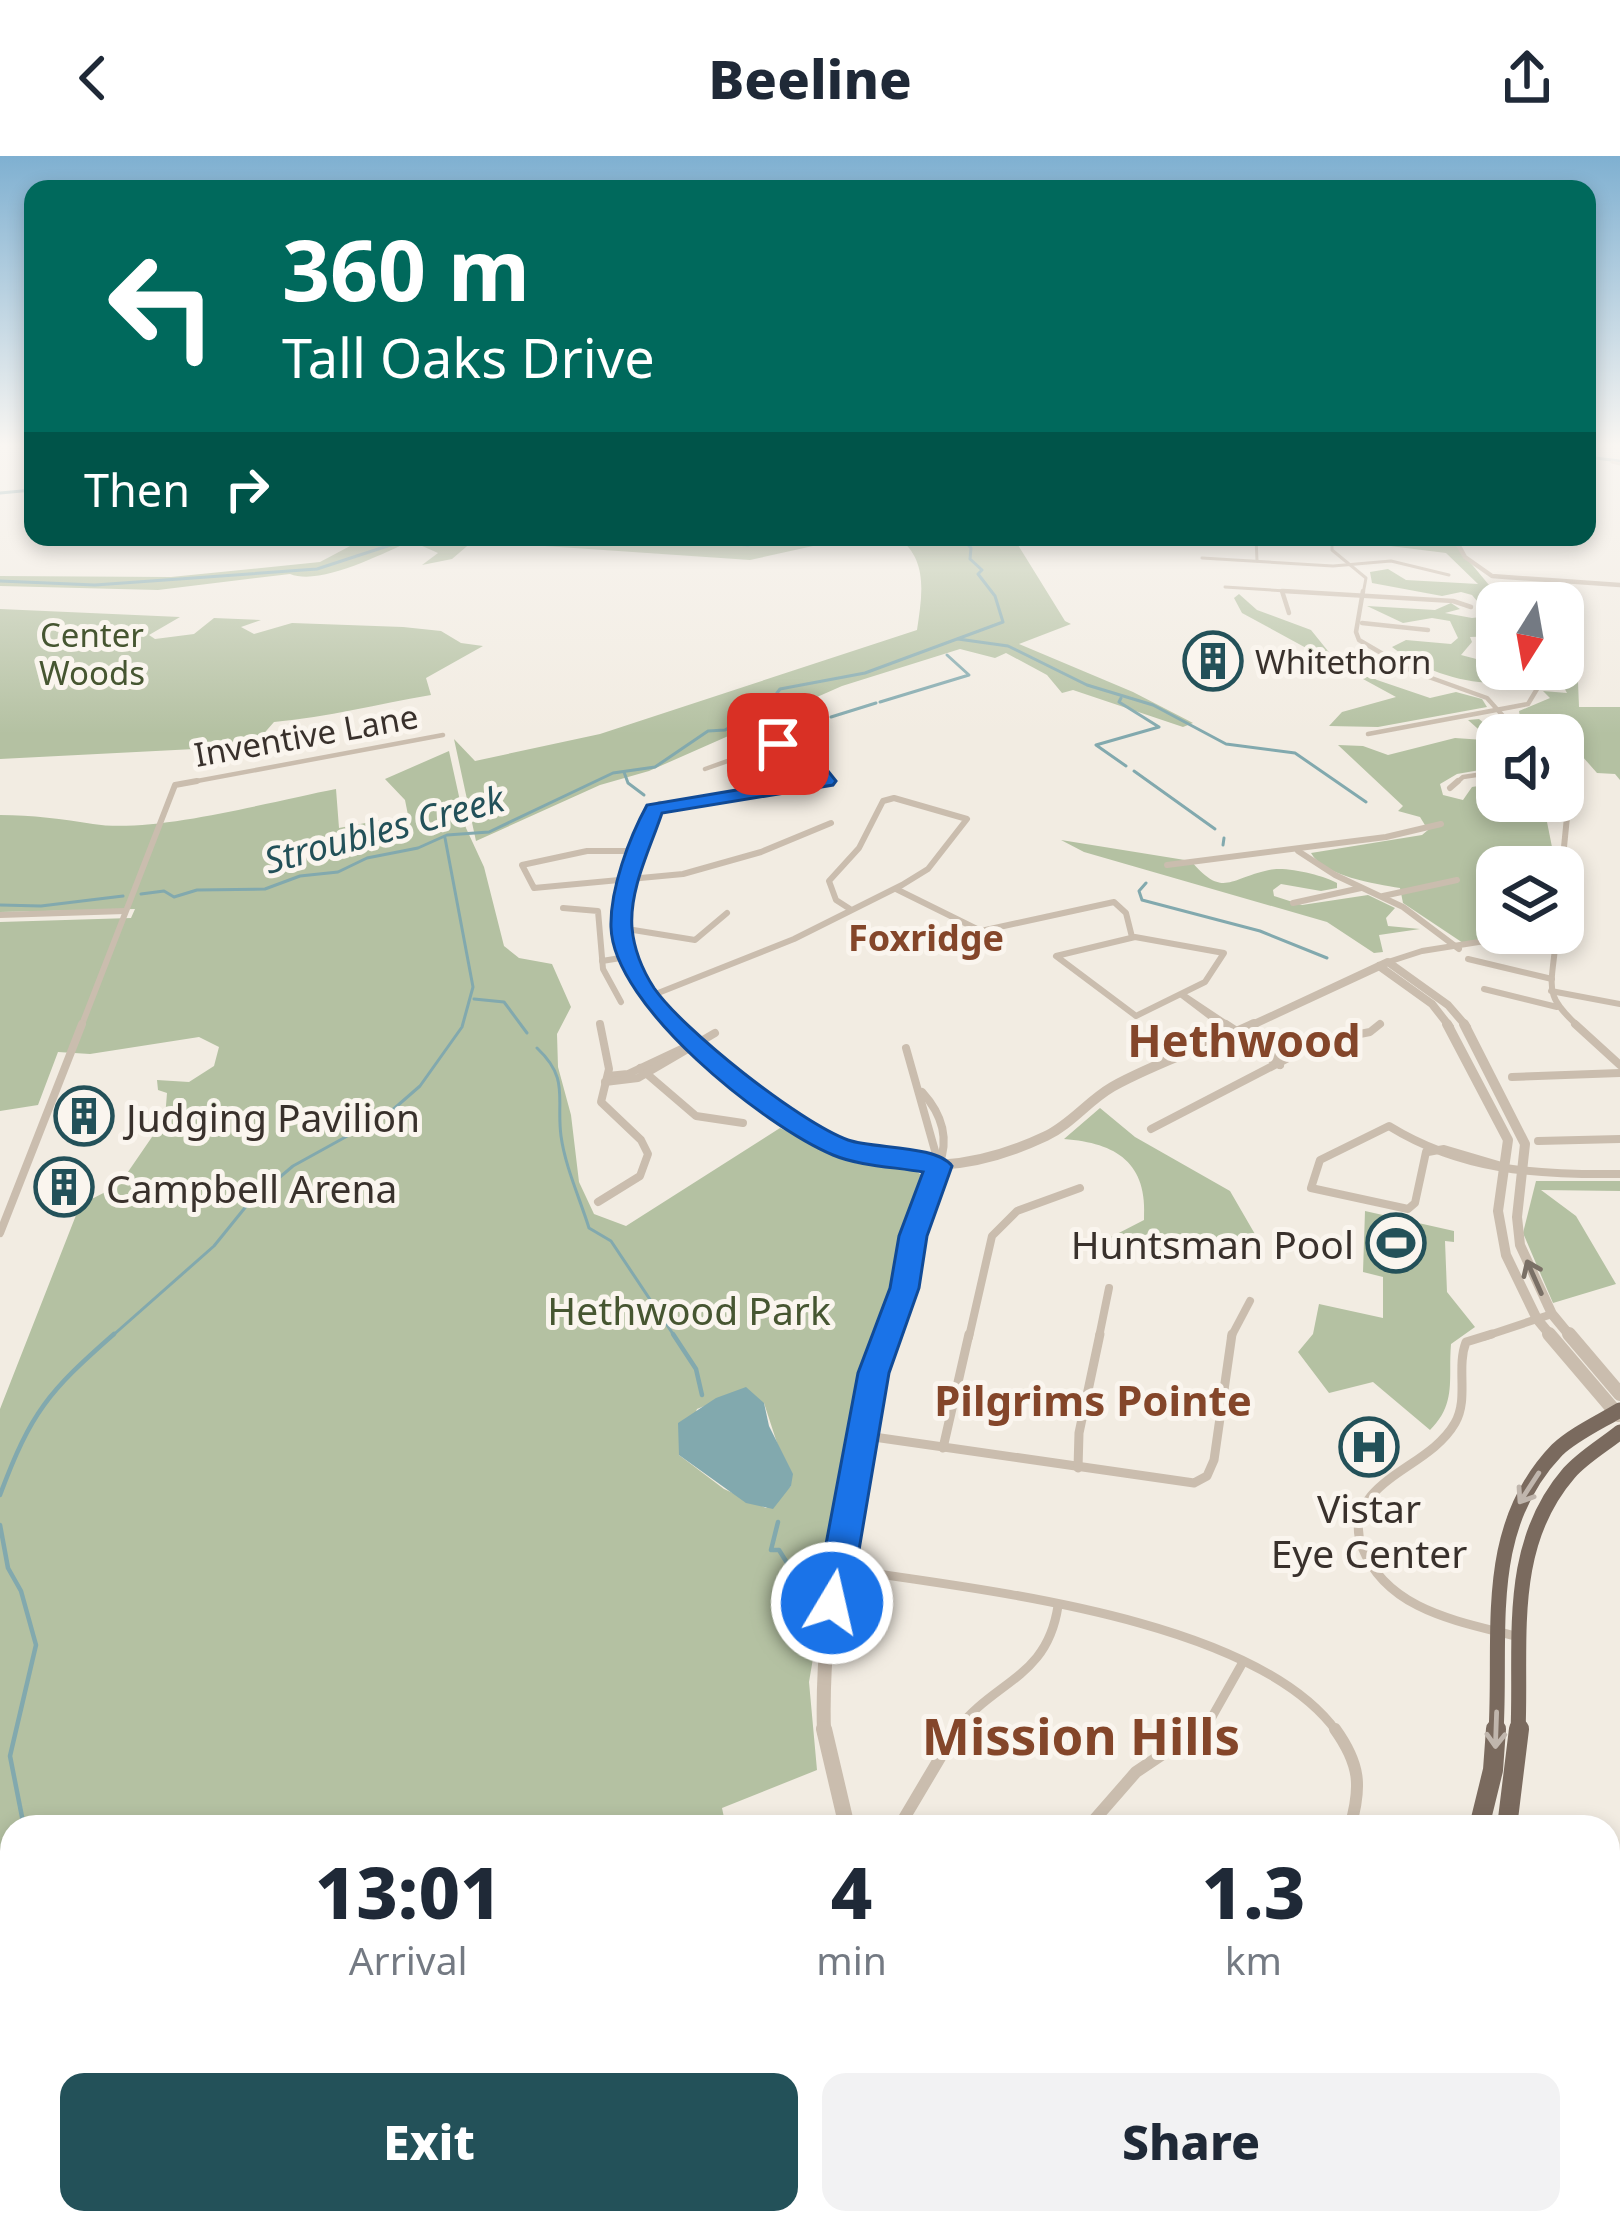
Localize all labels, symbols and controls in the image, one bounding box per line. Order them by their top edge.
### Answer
text: Beeline [708,41,912,115]
icon: back [60,45,126,111]
icon: share [1494,45,1560,111]
text: 360 m [282,211,530,326]
icon: left [84,228,240,384]
text: Tall Oaks Drive [282,320,655,394]
icon: right [214,456,280,522]
text: Then [84,459,190,520]
north arrow [1476,582,1584,690]
map controls [1476,582,1584,954]
park label: Center Woods [39,612,145,695]
building icon: Whitethorn [1182,630,1244,692]
place label: Whitethorn [1255,639,1431,684]
street label: Inventive Lane [191,693,421,777]
pin [727,693,829,795]
icon: arrive [745,711,811,777]
button: sound [1476,714,1584,822]
water label: Stroubles Creek [259,773,510,885]
button: layers [1476,846,1584,954]
district label: Foxridge [848,913,1004,962]
district label: Hethwood [1127,1009,1361,1070]
building icon: Judging Pavilion [53,1085,115,1147]
place label: Judging Pavilion [122,1090,420,1143]
building icon: Campbell Arena [33,1156,95,1218]
place label: Campbell Arena [106,1161,397,1214]
sports icon: Huntsman Pool [1365,1212,1427,1274]
place label: Huntsman Pool [1071,1217,1354,1270]
one-way arrow [1522,1260,1544,1296]
park label: Hethwood Park [547,1283,831,1336]
district label: Pilgrims Pointe [934,1371,1252,1428]
hospital icon: Vistar Eye Center [1338,1416,1400,1478]
one-way arrow [1517,1471,1541,1505]
place label: Vistar Eye Center [1271,1481,1467,1579]
position arrow [769,1540,895,1666]
district label: Mission Hills [922,1700,1240,1770]
one-way arrow [1484,1710,1507,1749]
text: 13:01 [315,1842,502,1940]
text: 4 [831,1842,872,1940]
text: 1.3 [1202,1842,1305,1940]
text: Arrival [349,1933,468,1986]
text: min [816,1933,887,1986]
text: km [1225,1933,1282,1986]
button: Exit [60,2073,798,2211]
button: Share [822,2073,1560,2211]

